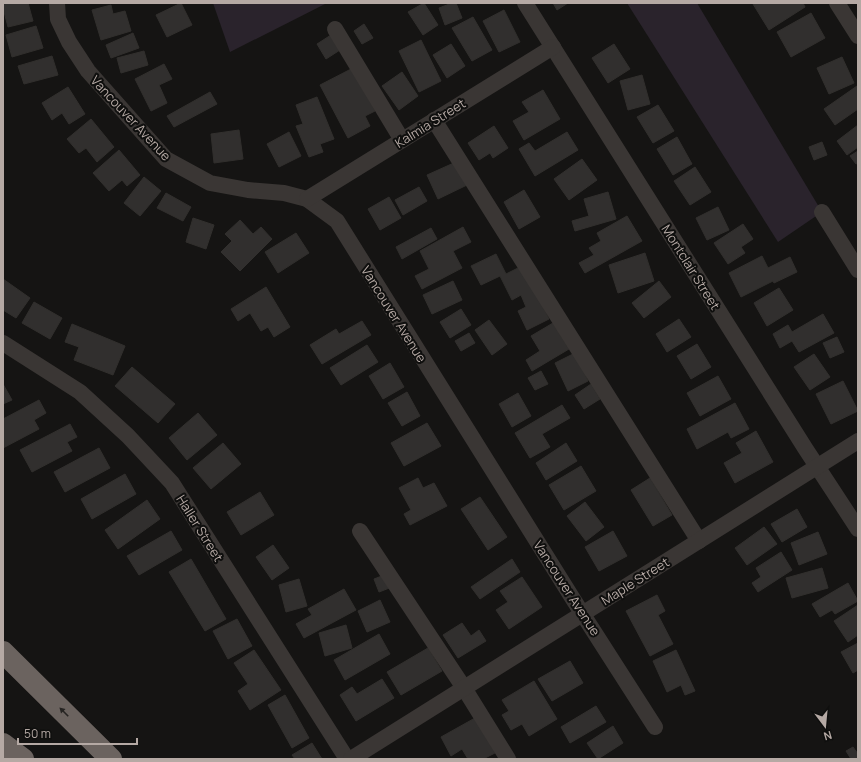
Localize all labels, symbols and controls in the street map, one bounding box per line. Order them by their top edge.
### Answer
street label: Vancouver Avenue [87,72,175,165]
street label: Kalmia Street [391,94,469,152]
street label: Montclair Street [658,221,724,313]
street label: Vancouver Avenue [357,262,431,366]
street label: Haller Street [172,491,228,565]
street label: Vancouver Avenue [529,537,605,639]
street label: Maple Street [597,553,673,609]
north arrow [805,706,845,746]
one-way arrow [59,707,69,717]
scale bar [18,720,137,746]
text: 50 m [24,725,51,742]
text: N [822,728,834,744]

